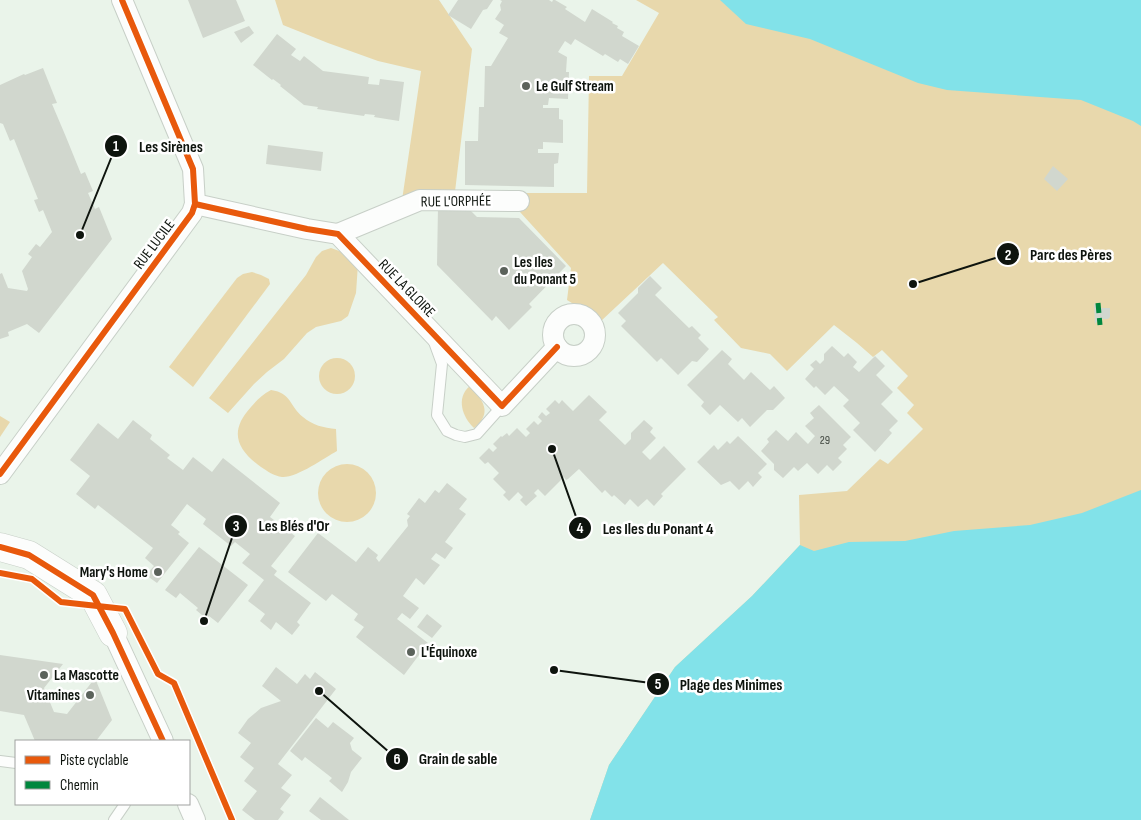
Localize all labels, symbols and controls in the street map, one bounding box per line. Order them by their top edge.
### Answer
place label: Le Gulf Stream [536,77,614,96]
marker: Le Gulf Stream [520,80,532,92]
callout: Les Sirènes [104,130,213,161]
text: 1 [113,137,119,156]
text: Les Sirènes [139,138,203,157]
street label: RUE L'ORPHÉE [421,191,491,212]
street label: RUE LUCILE [129,216,179,273]
callout: Parc des Pères [995,239,1122,270]
text: 2 [1005,246,1011,265]
text: Parc des Pères [1030,246,1112,265]
place label: Les Iles du Ponant 5 [514,253,577,289]
street label: RUE LA GLOIRE [374,255,439,321]
marker: Les Iles du Ponant 5 [498,265,510,277]
house number: 29 [820,433,830,448]
callout: Les Blés d'Or [224,510,340,541]
callout: Les Iles du Ponant 4 [568,513,723,544]
text: 3 [233,517,240,536]
text: Les Blés d'Or [258,517,330,536]
text: 4 [577,519,584,538]
text: Les Iles du Ponant 4 [603,520,714,539]
place label: Mary's Home [80,563,148,582]
marker: Mary's Home [152,566,164,578]
place label: L'Équinoxe [421,643,477,662]
marker: L'Équinoxe [405,646,417,658]
place label: La Mascotte [54,666,119,685]
marker: La Mascotte [38,669,50,681]
callout: Plage des Minimes [645,669,793,700]
text: 5 [655,675,662,694]
text: Plage des Minimes [680,676,782,695]
place label: Vitamines [27,686,80,705]
marker: Vitamines [84,689,96,701]
legend [15,740,190,805]
callout: Grain de sable [384,743,508,774]
text: 6 [393,750,401,769]
text: Grain de sable [419,750,497,769]
text: Piste cyclable [60,751,129,770]
text: Chemin [60,776,99,795]

